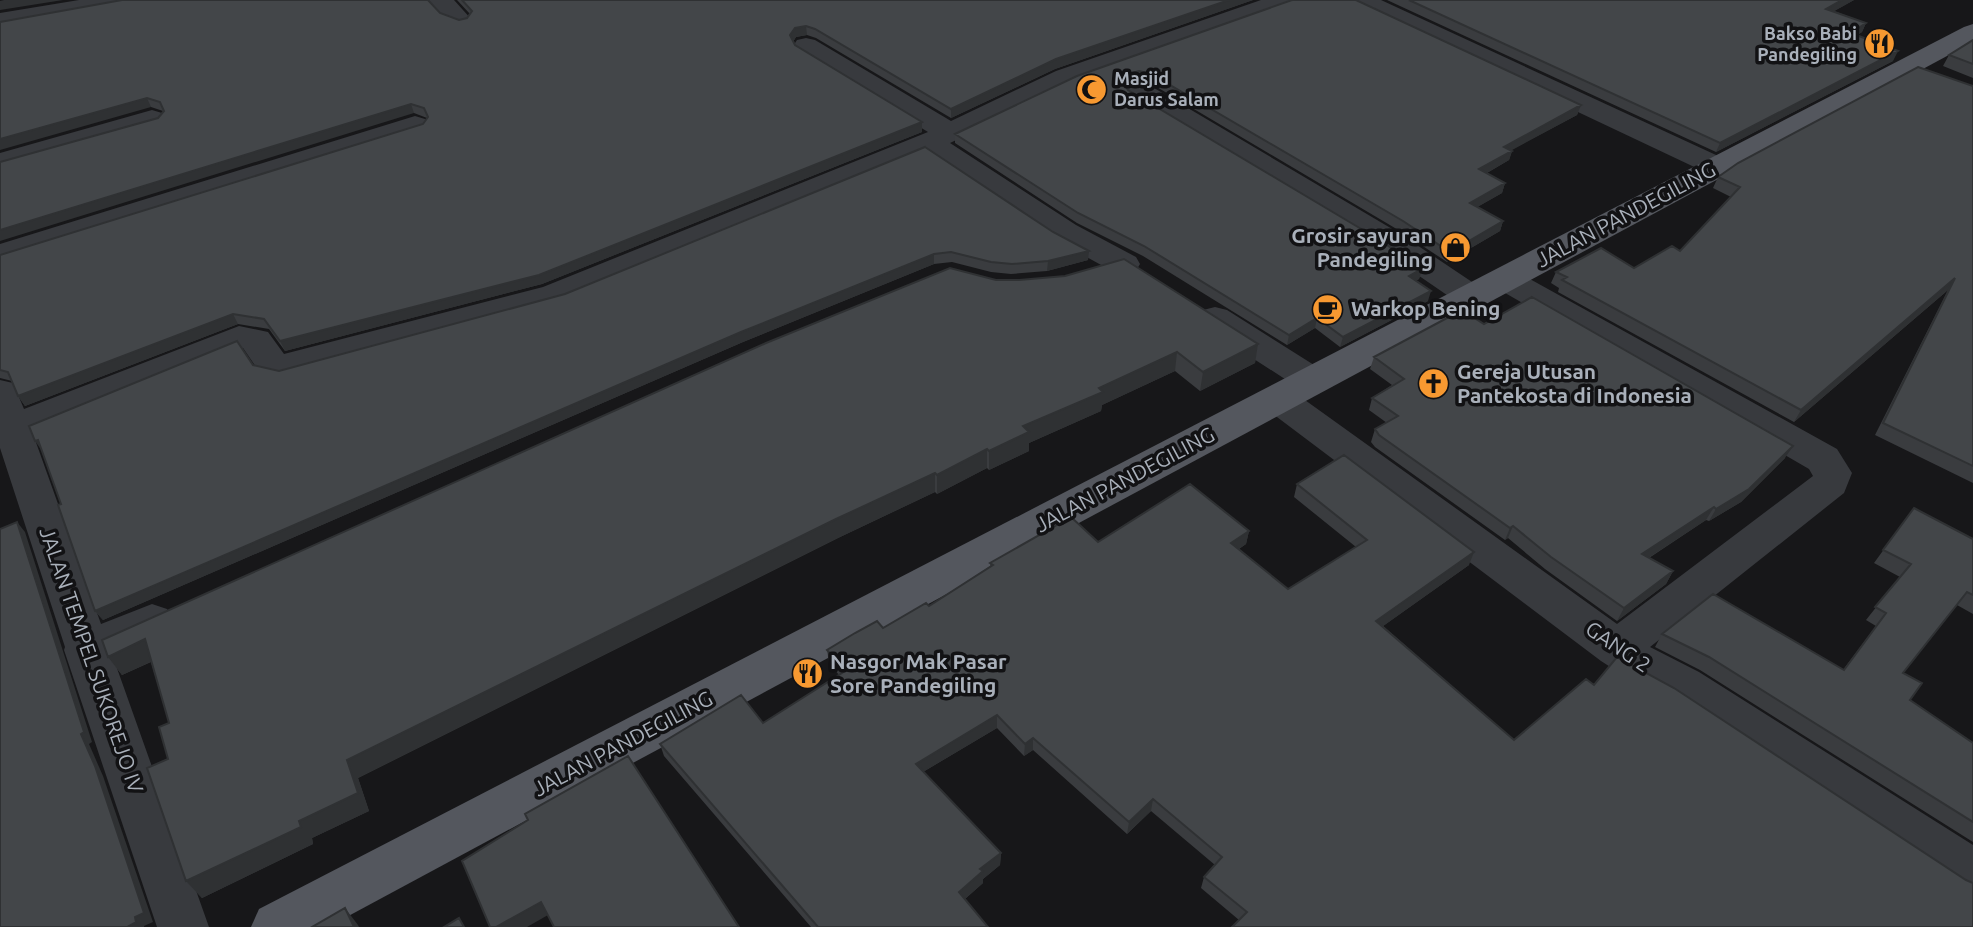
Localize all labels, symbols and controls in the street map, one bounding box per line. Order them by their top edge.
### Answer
place label: Bakso Babi Pandegiling [1757,23,1857,64]
restaurant icon: Bakso Babi Pandegiling [1863,27,1897,61]
place label: Masjid Darus Salam [1114,68,1219,109]
mosque icon: Masjid Darus Salam [1074,72,1108,106]
street label: JALAN PANDEGILING [1532,157,1719,272]
place label: Grosir sayuran Pandegiling [1291,223,1433,271]
shop icon: Grosir sayuran Pandegiling [1439,231,1473,265]
cafe icon: Warkop Bening [1311,292,1345,326]
place label: Warkop Bening [1351,296,1500,320]
place label: Gereja Utusan Pantekosta di Indonesia [1457,359,1692,407]
church icon: Gereja Utusan Pantekosta di Indonesia [1417,367,1451,401]
street label: JALAN PANDEGILING [1031,422,1218,537]
street label: JALAN TEMPEL SUKOREJO IV [35,524,149,796]
street label: GANG 2 [1582,616,1656,677]
place label: Nasgor Mak Pasar Sore Pandegiling [830,649,1007,697]
restaurant icon: Nasgor Mak Pasar Sore Pandegiling [790,657,824,691]
street label: JALAN PANDEGILING [529,686,716,801]

